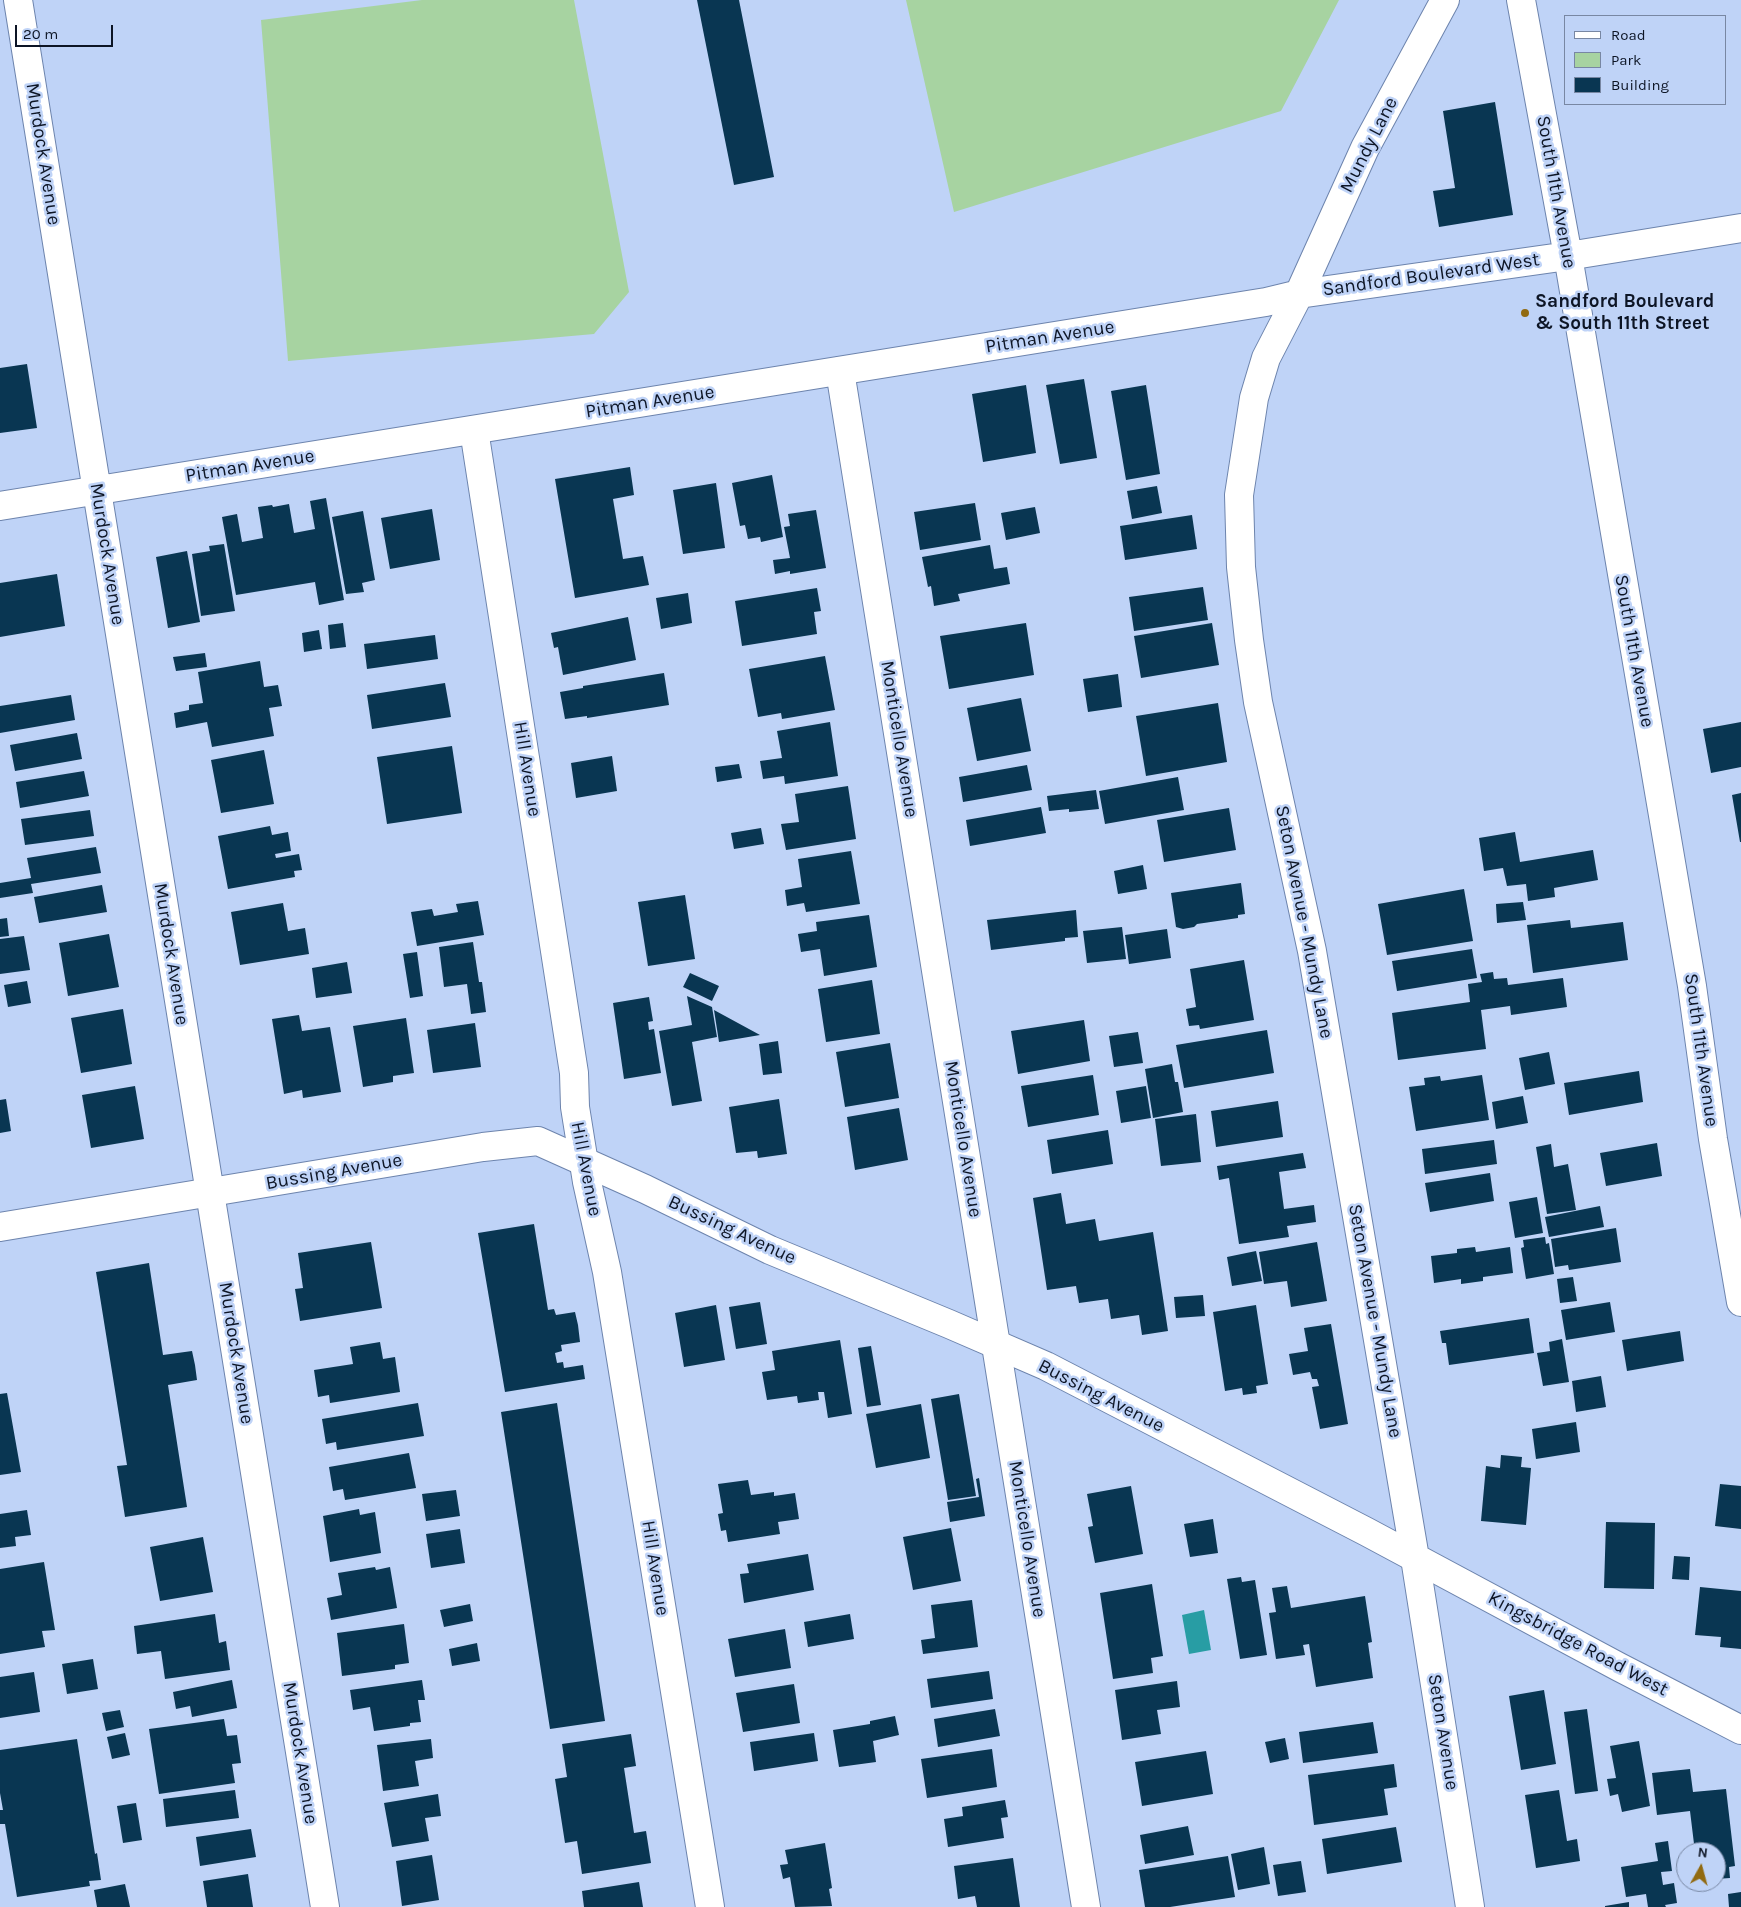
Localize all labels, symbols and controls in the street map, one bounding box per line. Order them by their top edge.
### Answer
scale bar [18,15,115,47]
legend [1564,15,1726,105]
text: 20 m [23,25,58,43]
text: Road [1611,26,1646,44]
text: Park [1611,51,1641,69]
text: Building [1611,76,1669,94]
street label: Murdock Avenue [21,81,65,227]
street label: Mundy Lane [1335,93,1403,197]
street label: South 11th Avenue [1531,114,1581,270]
street label: Sandford Boulevard West [1321,248,1541,302]
place label: Sandford Boulevard & South 11th Street [1535,291,1714,335]
marker: Sandford Boulevard & South 11th Street [1519,307,1531,319]
street label: Pitman Avenue [984,316,1116,358]
street label: Pitman Avenue [584,381,716,423]
street label: Pitman Avenue [184,445,316,487]
street label: Murdock Avenue [85,481,129,627]
street label: South 11th Avenue [1609,573,1659,729]
street label: Monticello Avenue [875,659,923,819]
street label: Hill Avenue [508,720,546,818]
street label: Seton Avenue - Mundy Lane [1270,803,1338,1041]
street label: Murdock Avenue [149,881,193,1027]
street label: South 11th Avenue [1679,972,1723,1128]
street label: Monticello Avenue [939,1059,987,1219]
street label: Hill Avenue [566,1120,606,1218]
street label: Bussing Avenue [264,1149,404,1195]
street label: Bussing Avenue [665,1190,799,1270]
street label: Seton Avenue - Mundy Lane [1343,1202,1407,1440]
street label: Murdock Avenue [214,1280,258,1426]
street label: Bussing Avenue [1034,1354,1168,1438]
street label: Monticello Avenue [1003,1459,1051,1619]
street label: Hill Avenue [636,1519,674,1617]
street label: Kingsbridge Road West [1484,1587,1672,1701]
street label: Seton Avenue [1423,1672,1463,1792]
street label: Murdock Avenue [278,1680,322,1826]
north arrow [1676,1842,1726,1892]
text: N [1697,1844,1709,1862]

